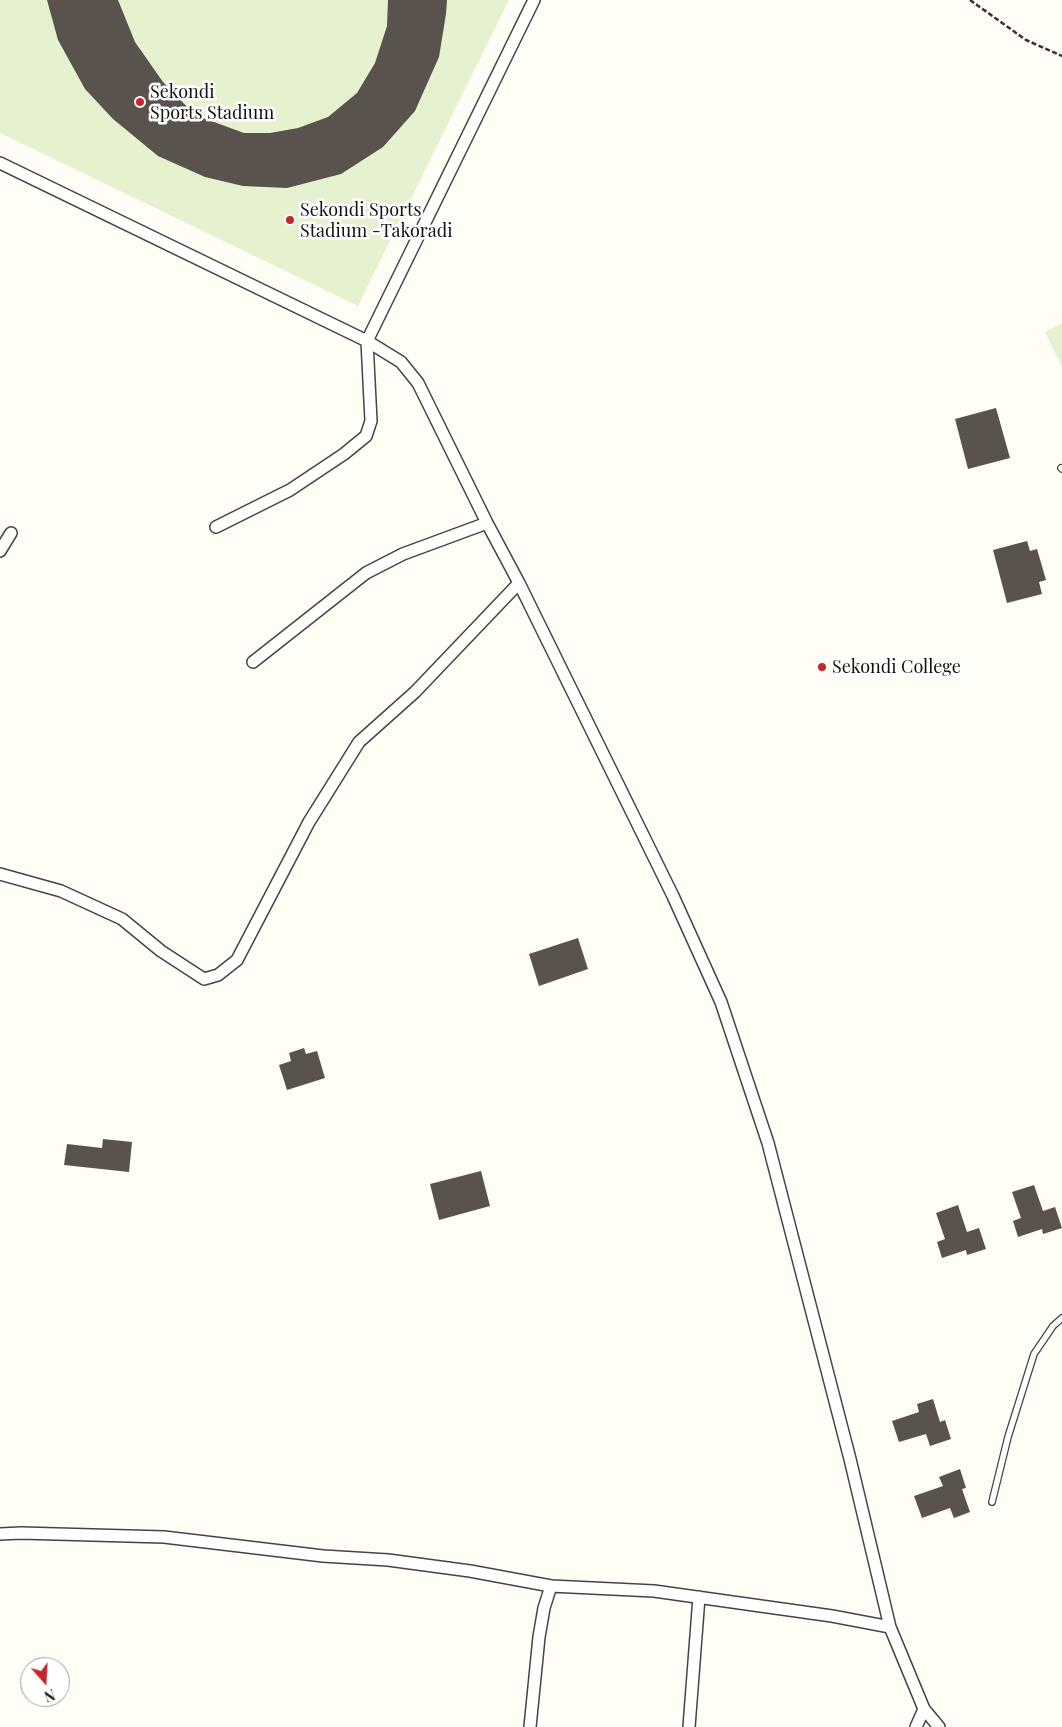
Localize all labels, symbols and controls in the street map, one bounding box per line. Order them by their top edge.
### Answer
place label: Sekondi Sports Stadium [150,81,274,124]
marker: Sekondi Sports Stadium [134,96,146,108]
place label: Sekondi Sports Stadium -Takoradi [300,199,453,242]
marker: Sekondi Sports Stadium -Takoradi [284,214,296,226]
place label: Sekondi College [832,656,961,678]
marker: Sekondi College [816,661,828,673]
north arrow [20,1657,70,1707]
text: N [42,1685,58,1706]

